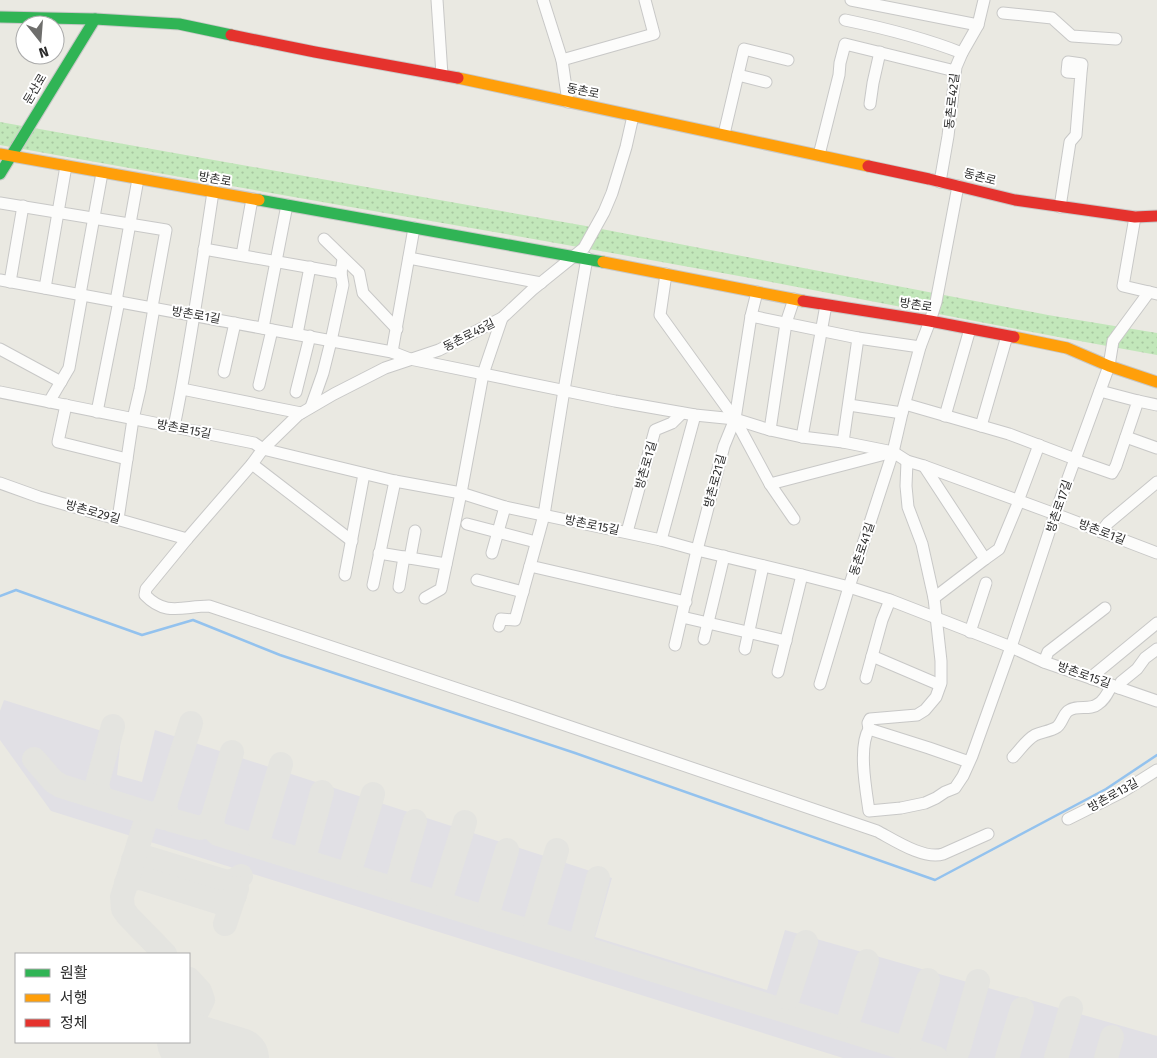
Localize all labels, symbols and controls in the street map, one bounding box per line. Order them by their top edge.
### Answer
north arrow [15,15,65,65]
text: N [37,42,51,61]
street label: 둔산로 [20,71,50,107]
street label: 동촌로42길 [942,72,962,130]
street label: 동촌로 [565,81,601,101]
street label: 동촌로 [962,166,998,188]
street label: 방촌로 [197,169,233,189]
street label: 방촌로 [899,295,933,315]
street label: 방촌로1길 [170,304,222,326]
street label: 동촌로45길 [441,316,497,354]
street label: 방촌로15길 [155,417,213,441]
street label: 방촌로1길 [632,439,660,491]
street label: 방촌로21길 [701,453,729,509]
street label: 방촌로17길 [1043,478,1075,534]
street label: 방촌로29길 [64,498,122,526]
street label: 방촌로15길 [563,512,621,538]
street label: 방촌로1길 [1076,517,1128,547]
street label: 동촌로41길 [847,521,877,577]
street label: 방촌로15길 [1056,659,1112,691]
street label: 방촌로13길 [1085,775,1141,815]
legend [15,953,190,1043]
text: 원활 [60,964,88,982]
text: 서행 [60,989,88,1007]
text: 정체 [60,1014,88,1032]

